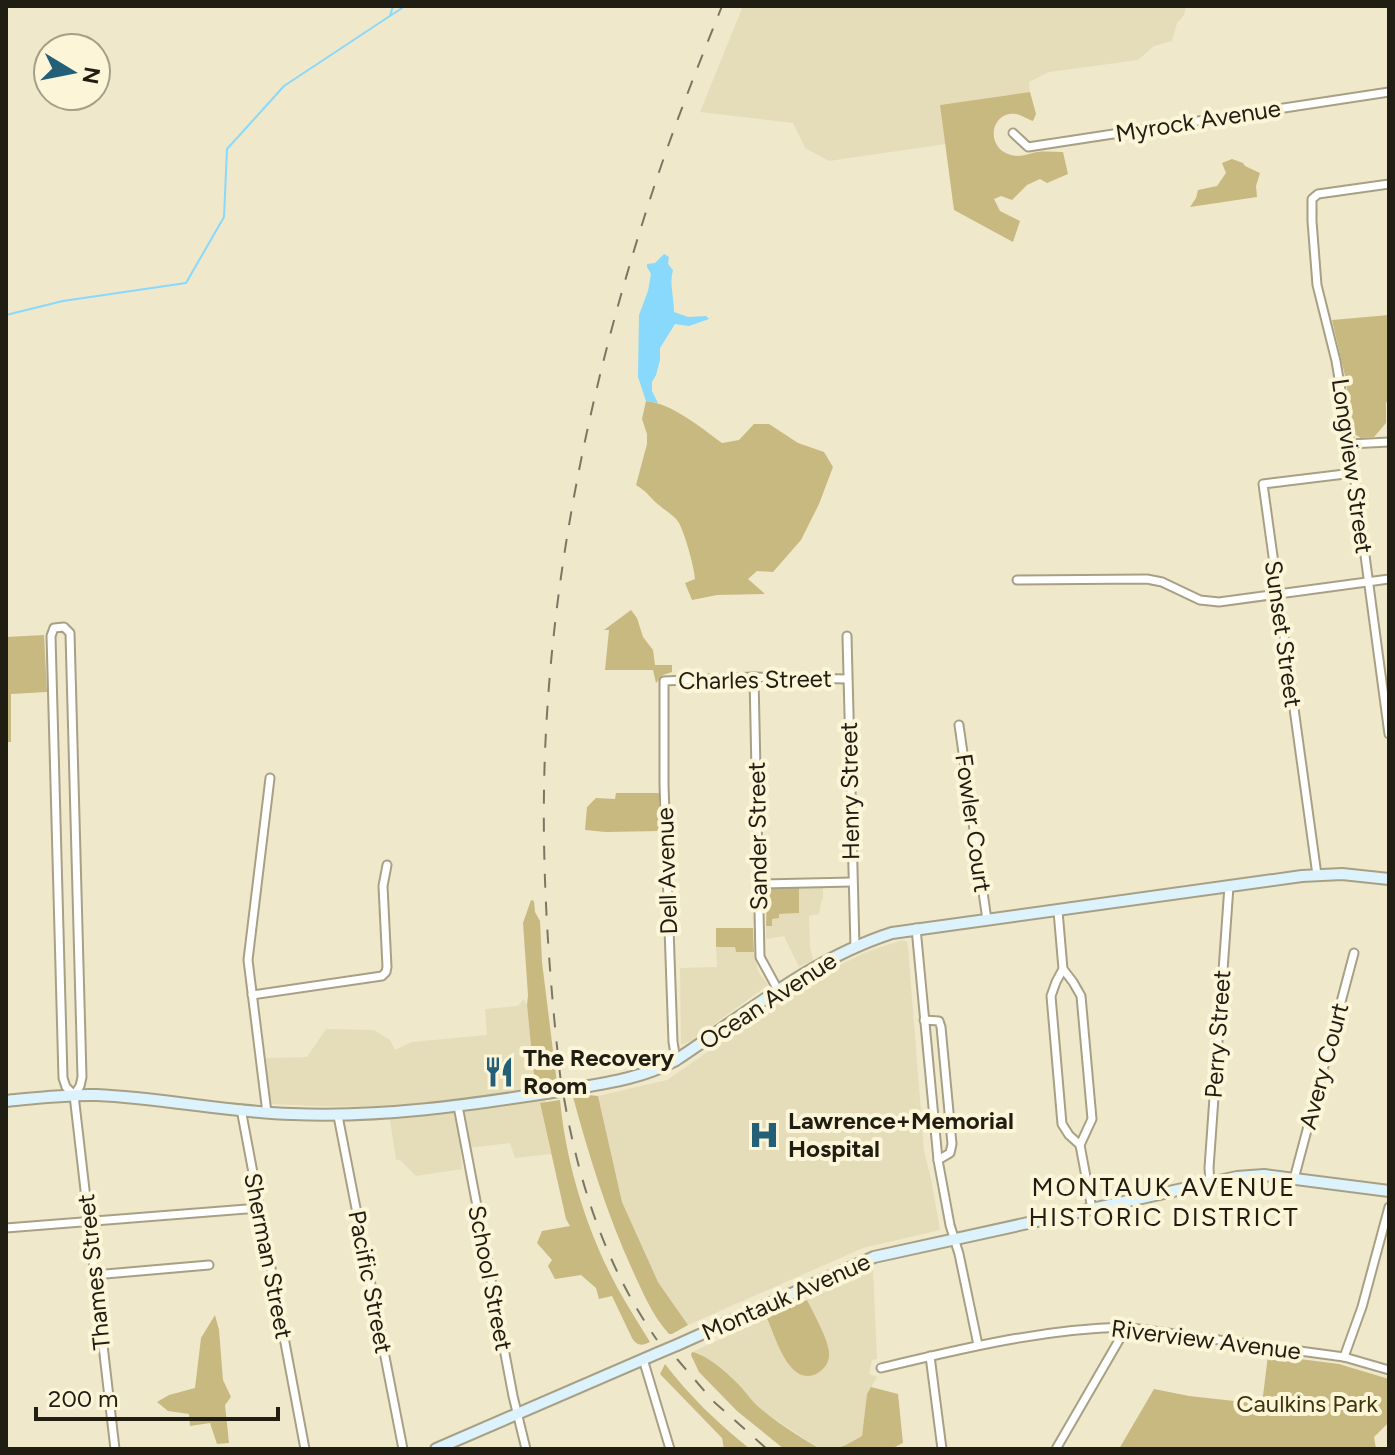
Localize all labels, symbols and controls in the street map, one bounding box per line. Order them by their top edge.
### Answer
north arrow [32,32,112,112]
text: N [76,65,106,86]
street label: Myrock Avenue [1113,93,1283,148]
street label: Longview Street [1326,376,1379,555]
street label: Sunset Street [1259,559,1308,709]
street label: Charles Street [678,664,832,695]
street label: Henry Street [834,722,865,860]
street label: Fowler Court [949,752,998,894]
street label: Sander Street [742,761,773,911]
street label: Dell Avenue [650,807,683,935]
street label: Ocean Avenue [694,946,842,1056]
street label: Perry Street [1199,969,1236,1099]
street label: Avery Court [1293,999,1354,1132]
place label: The Recovery Room [523,1043,674,1100]
restaurant icon: The Recovery Room [482,1055,516,1089]
place label: Lawrence+Memorial Hospital [788,1106,1014,1163]
hospital icon: Lawrence+Memorial Hospital [747,1118,781,1152]
street label: Sherman Street [238,1170,299,1341]
district label: MONTAUK AVENUE HISTORIC DISTRICT [1028,1171,1300,1233]
street label: Thames Street [71,1193,116,1352]
street label: School Street [462,1203,519,1353]
street label: Pacific Street [342,1208,399,1356]
street label: Montauk Avenue [697,1246,874,1347]
street label: Riverview Avenue [1110,1313,1302,1366]
scale bar [36,1371,278,1421]
text: 200 m [48,1384,119,1413]
park label: Caulkins Park [1236,1389,1378,1418]

